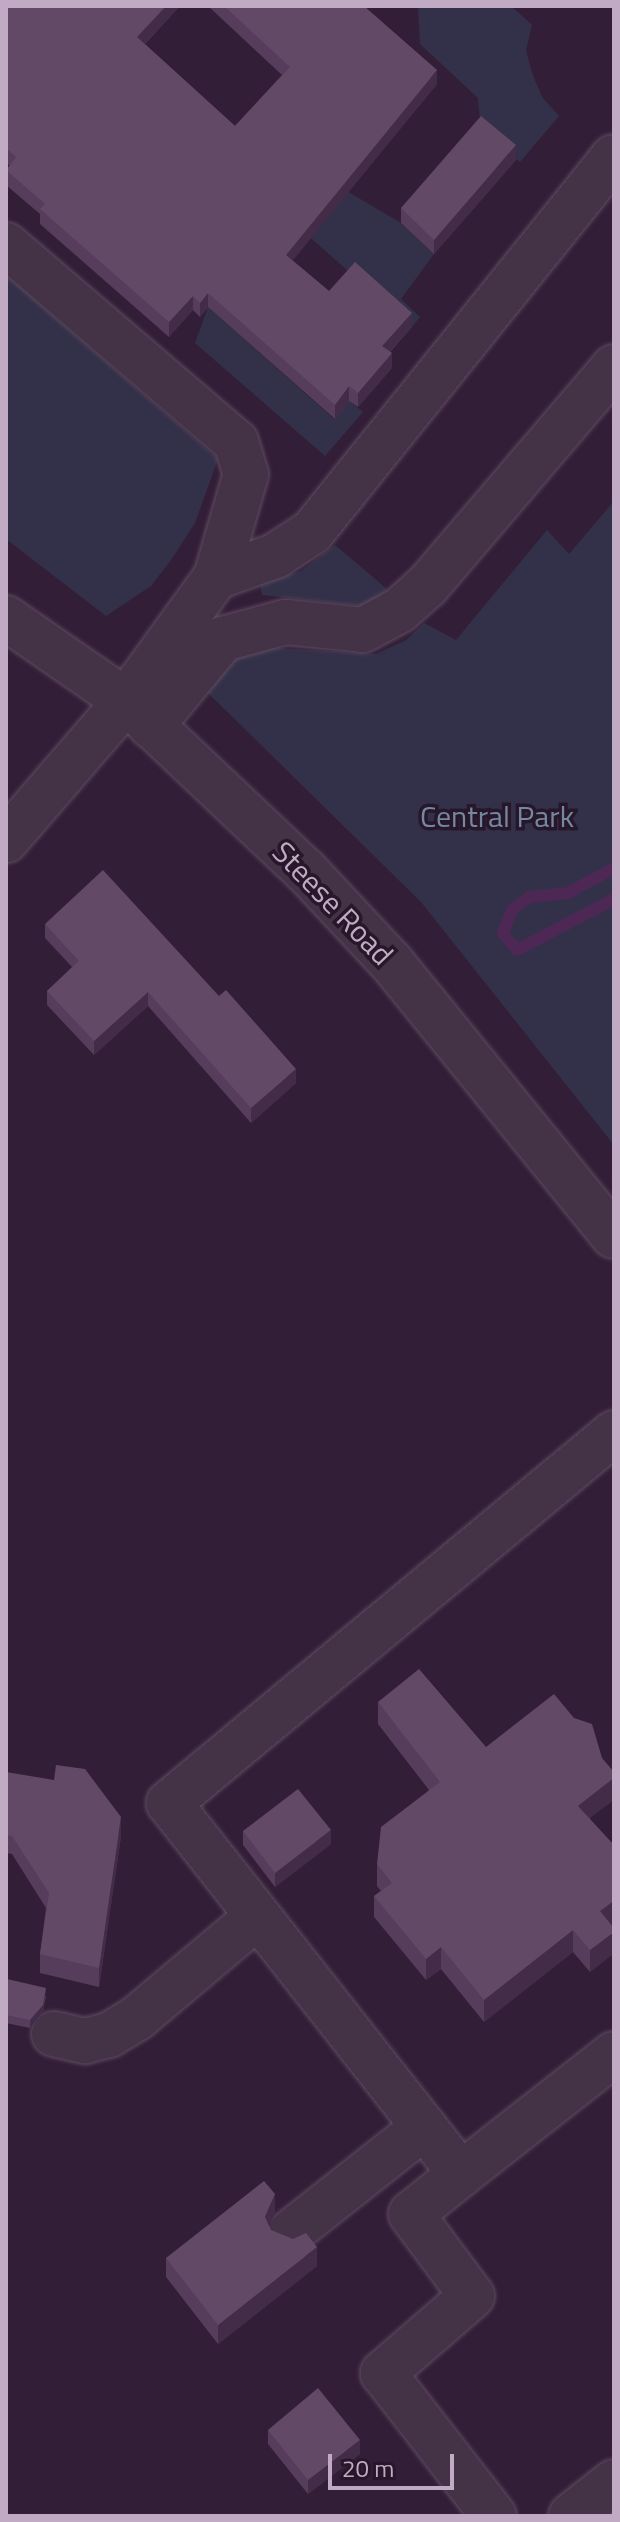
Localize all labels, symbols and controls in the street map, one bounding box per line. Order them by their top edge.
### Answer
park label: Central Park [420,798,574,834]
street label: Steese Road [265,834,401,972]
scale bar [332,2438,458,2488]
text: 20 m [342,2450,394,2486]

